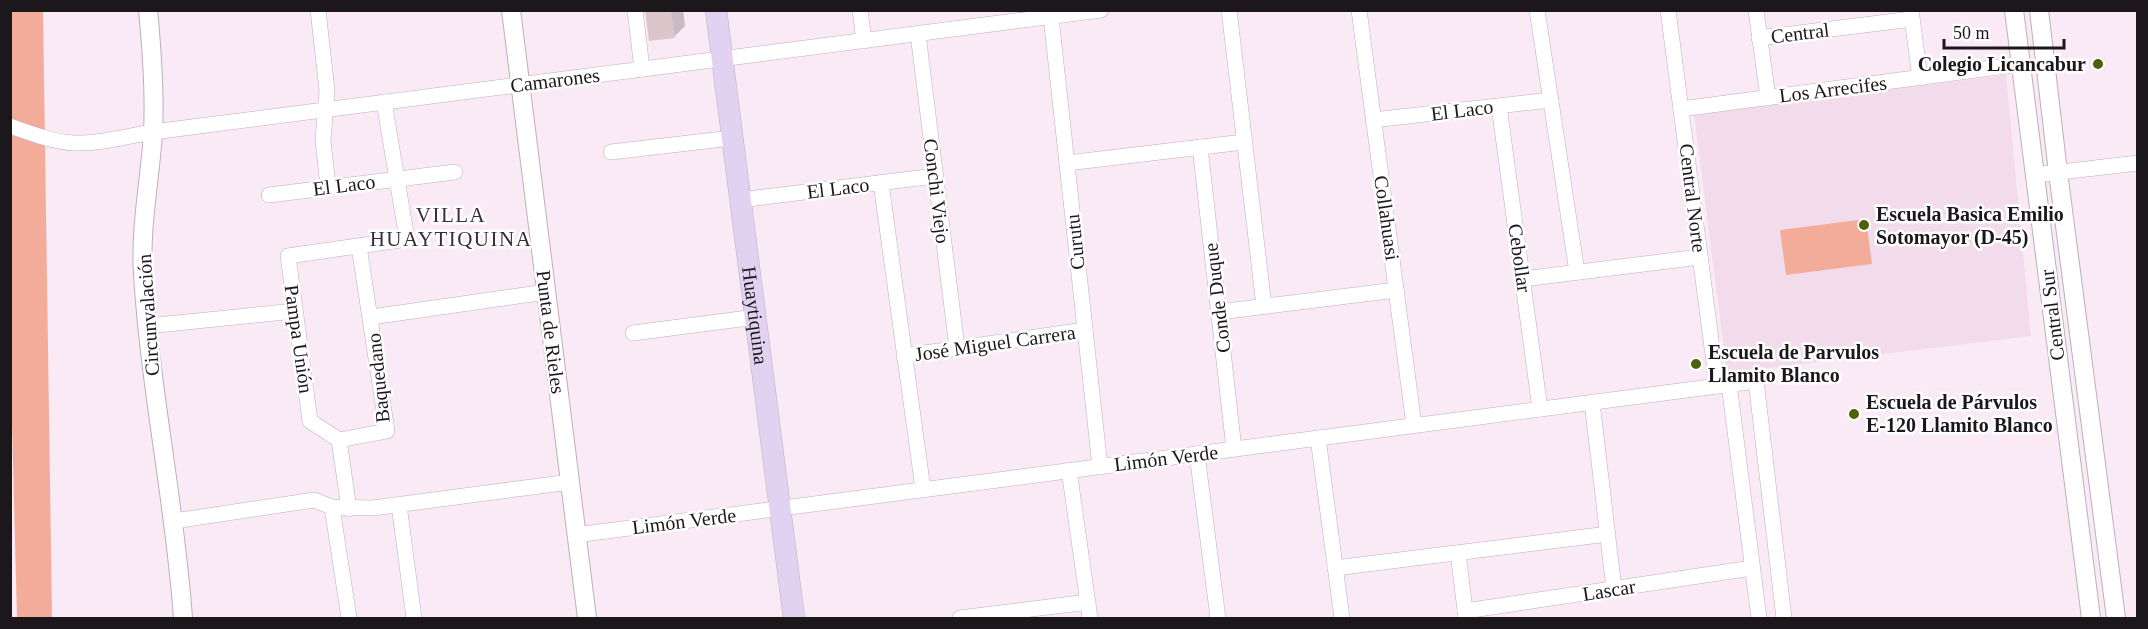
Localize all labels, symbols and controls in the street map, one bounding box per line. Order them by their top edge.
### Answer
scale bar [1944,12,2064,50]
street label: Central [1769,18,1831,48]
text: 50 m [1953,23,1990,43]
place label: Colegio Licancabur [1918,53,2086,76]
marker: Colegio Licancabur [2091,57,2105,71]
street label: Camarones [509,64,601,96]
street label: Los Arrecifes [1778,71,1888,107]
street label: El Laco [1430,95,1494,125]
street label: Conchi Viejo [919,137,954,245]
street label: Central Norte [1675,142,1711,254]
street label: El Laco [312,170,376,200]
street label: El Laco [806,173,870,203]
street label: Collahuasi [1370,174,1404,262]
district label: VILLA HUAYTIQUINA [370,203,532,251]
place label: Escuela Basica Emilio Sotomayor (D-45) [1876,203,2064,249]
street label: Curutu [1061,213,1089,271]
marker: Escuela Basica Emilio Sotomayor (D-45) [1857,218,1871,232]
street label: Cebollar [1504,222,1536,294]
street label: Conde Duque [1199,242,1236,354]
street label: Circunvalación [133,253,163,377]
street label: Huaytiquina [738,265,772,366]
street label: Central Sur [2035,268,2069,362]
street label: Punta de Rieles [532,269,570,395]
street label: Pampa Unión [280,283,318,395]
street label: José Miguel Carrera [913,321,1077,366]
street label: Baquedano [362,332,395,424]
place label: Escuela de Parvulos Llamito Blanco [1708,341,1879,386]
marker: Escuela de Parvulos Llamito Blanco [1689,357,1703,371]
place label: Escuela de Párvulos E-120 Llamito Blanco [1866,391,2053,436]
marker: Escuela de Párvulos E-120 Llamito Blanco [1847,407,1861,421]
street label: Limón Verde [1113,441,1219,475]
street label: Limón Verde [631,504,737,538]
street label: Lascar [1581,575,1637,605]

